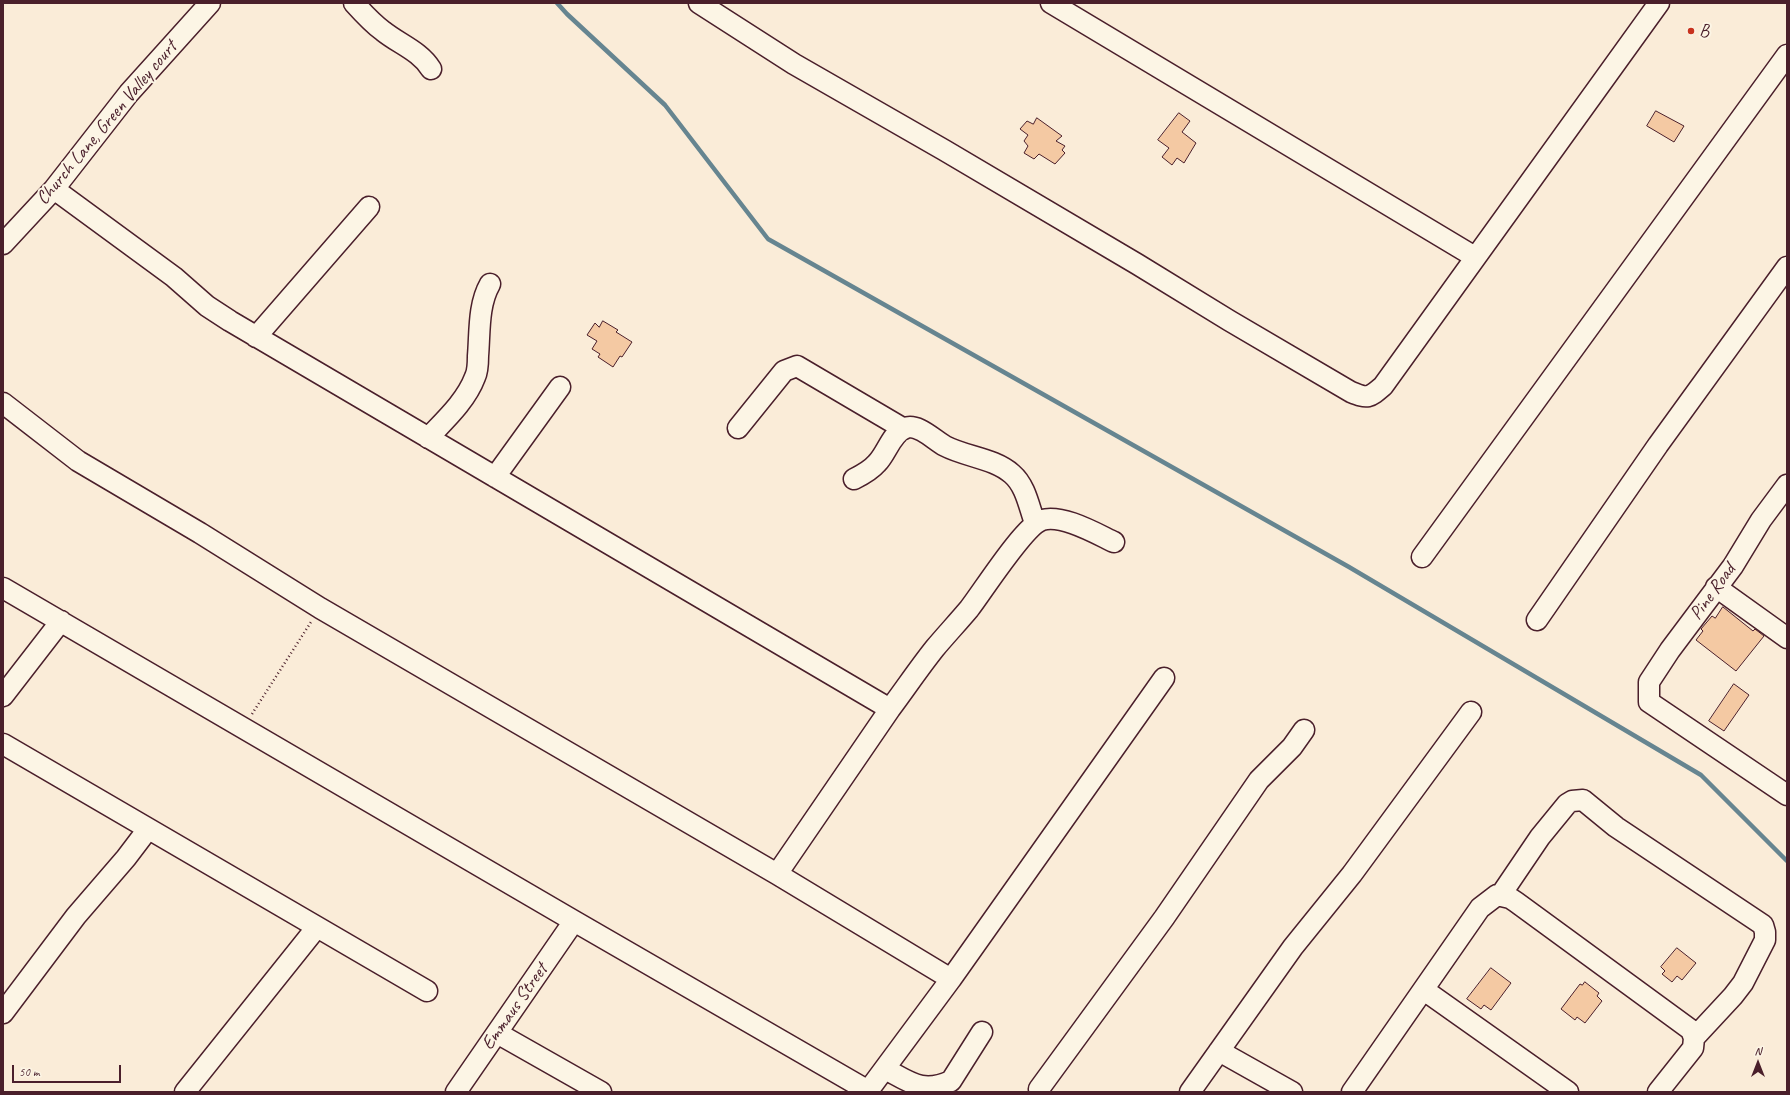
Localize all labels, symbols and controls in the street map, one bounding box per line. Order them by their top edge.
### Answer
place label: B [1699,20,1709,42]
marker: B [1686,26,1696,36]
street label: Church Lane, Green Valley court [32,36,182,210]
street label: Pine Road [1685,560,1741,624]
street label: Emmaus Street [477,959,553,1055]
north arrow [1738,1043,1778,1083]
text: N [1755,1044,1761,1058]
scale bar [14,1057,123,1083]
text: 50 m [19,1064,39,1080]

